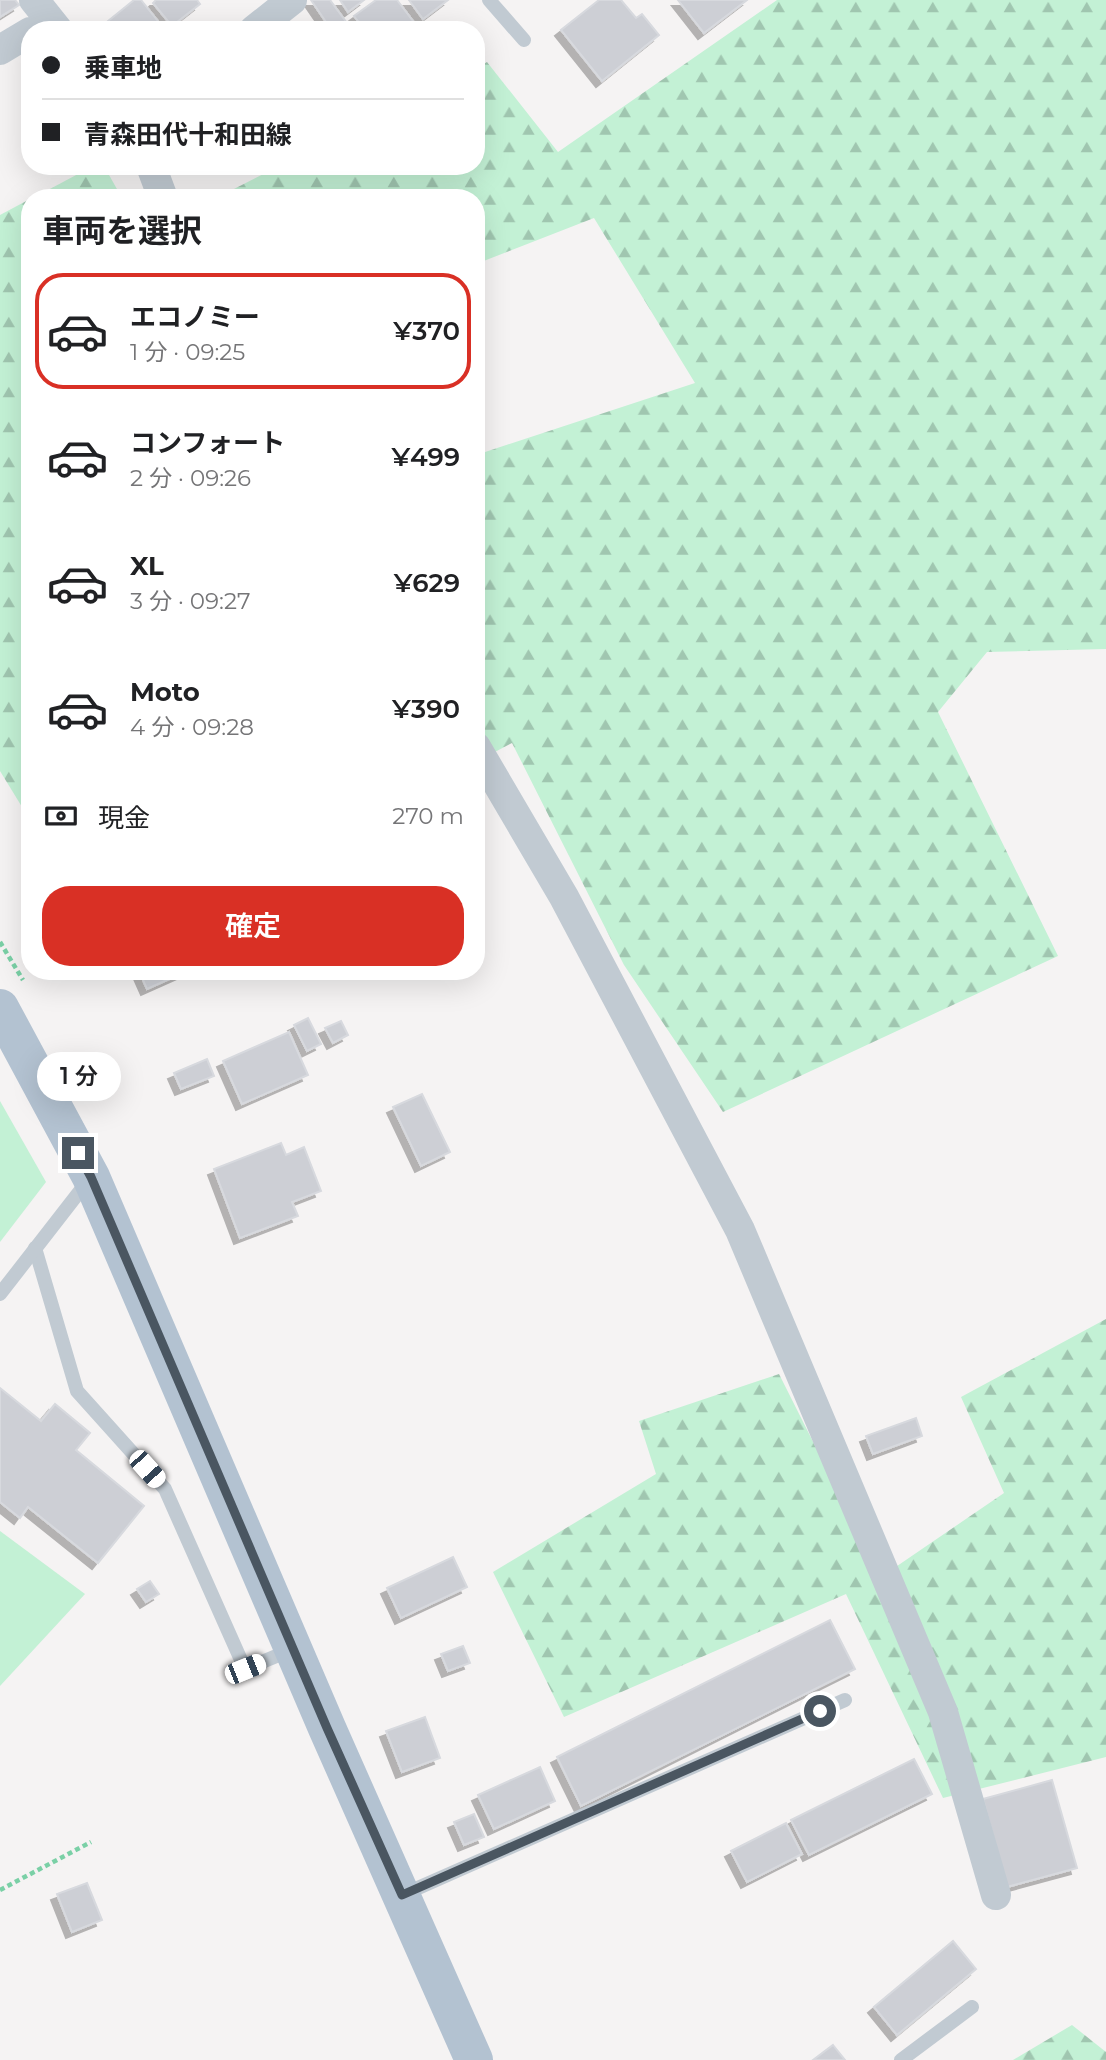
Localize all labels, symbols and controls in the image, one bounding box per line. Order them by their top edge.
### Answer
text: 乗車地 [84,52,162,84]
text: 青森田代十和田線 [84,119,292,151]
text: 車両を選択 [42,211,202,250]
icon: car [46,300,109,363]
text: エコノミー [130,301,260,333]
text: ¥370 [393,315,460,347]
text: 1 分 · 09:25 [130,338,245,366]
icon: car [46,426,109,489]
text: コンフォート [130,427,285,459]
text: ¥499 [391,441,460,473]
text: 2 分 · 09:26 [130,464,251,492]
text: XL [130,550,164,582]
icon: car [46,552,109,615]
text: ¥629 [394,567,460,599]
text: 3 分 · 09:27 [130,587,251,615]
text: Moto [130,676,200,708]
icon: car [46,678,109,741]
text: ¥390 [392,693,460,725]
text: 4 分 · 09:28 [130,713,254,741]
icon: cash [42,797,80,835]
text: 現金 [98,802,150,834]
text: 270 m [392,802,464,830]
button: 確定 [42,886,464,966]
callout: 1 分 [36,1052,120,1100]
text: 1 分 [60,1062,98,1090]
route end [62,1137,94,1169]
car [126,1446,169,1492]
car [222,1651,269,1687]
route start [804,1695,836,1727]

